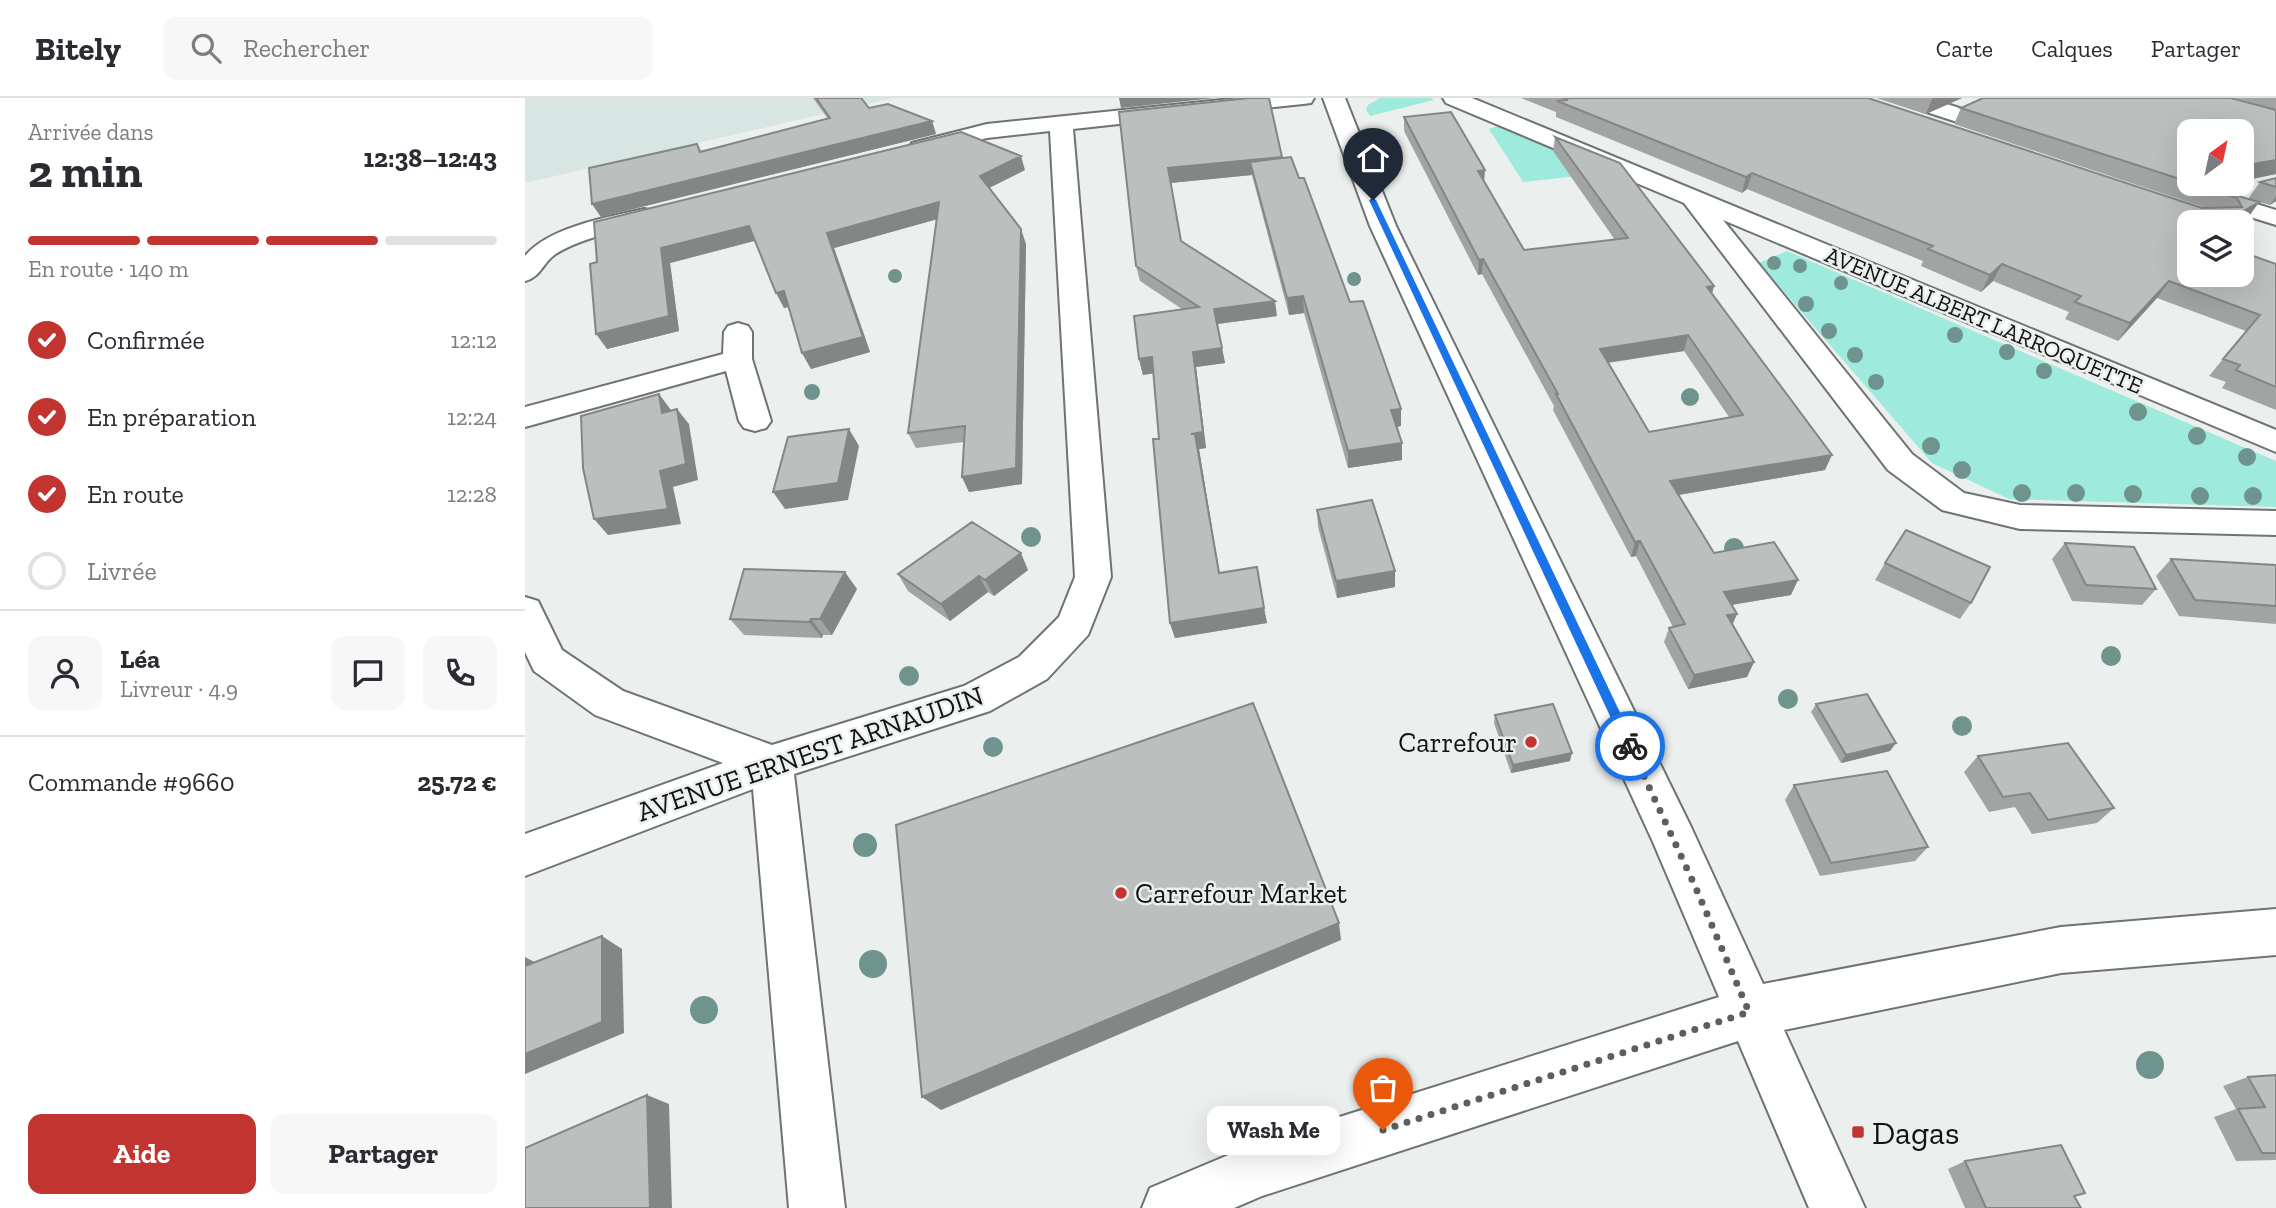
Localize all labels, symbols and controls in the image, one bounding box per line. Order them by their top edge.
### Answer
search box [163,17,653,80]
text: Bitely [35,29,121,68]
icon: search [187,29,225,67]
text: Rechercher [243,32,370,64]
text: Carte [1936,34,1993,63]
text: Calques [2031,34,2113,63]
text: Partager [2151,34,2241,63]
text: Arrivée dans [28,118,154,146]
north arrow [2177,119,2254,196]
map controls [2177,119,2254,287]
pin [1343,128,1403,200]
icon: home [1354,139,1392,177]
text: 12:38–12:43 [364,142,497,174]
text: 2 min [28,144,143,199]
button: layers [2177,210,2254,287]
street label: AVENUE ALBERT LARROQUETTE [1821,240,2147,400]
text: En route · 140 m [28,255,189,283]
icon: check [28,321,66,359]
text: Confirmée [87,324,205,356]
text: 12:12 [450,326,497,354]
icon: check [28,398,66,436]
text: En préparation [87,401,256,433]
text: 12:24 [447,403,497,431]
icon: check [28,475,66,513]
text: En route [87,478,184,510]
text: 12:28 [447,480,497,508]
text: Livrée [87,555,157,587]
button: person [28,636,102,710]
button: chat [331,636,405,710]
button: phone [423,636,497,710]
text: Léa [120,643,160,675]
text: Livreur · 4.9 [120,675,238,703]
street label: AVENUE ERNEST ARNAUDIN [633,679,988,828]
courier [1595,711,1665,781]
place label: Carrefour [1398,726,1517,759]
icon: bike [1611,727,1649,765]
marker: Carrefour [1523,734,1539,750]
text: Commande #9660 [28,766,235,798]
text: 25.72 € [417,766,497,798]
place label: Carrefour Market [1135,877,1348,910]
marker: Carrefour Market [1113,885,1129,901]
pin [1353,1058,1413,1130]
icon: bag [1364,1069,1402,1107]
callout: Wash Me [1208,1105,1341,1154]
place label: Dagas [1872,1113,1960,1152]
button: Aide [28,1114,256,1194]
button: Partager [270,1114,497,1194]
text: Wash Me [1227,1116,1320,1144]
marker: Dagas [1850,1124,1866,1140]

